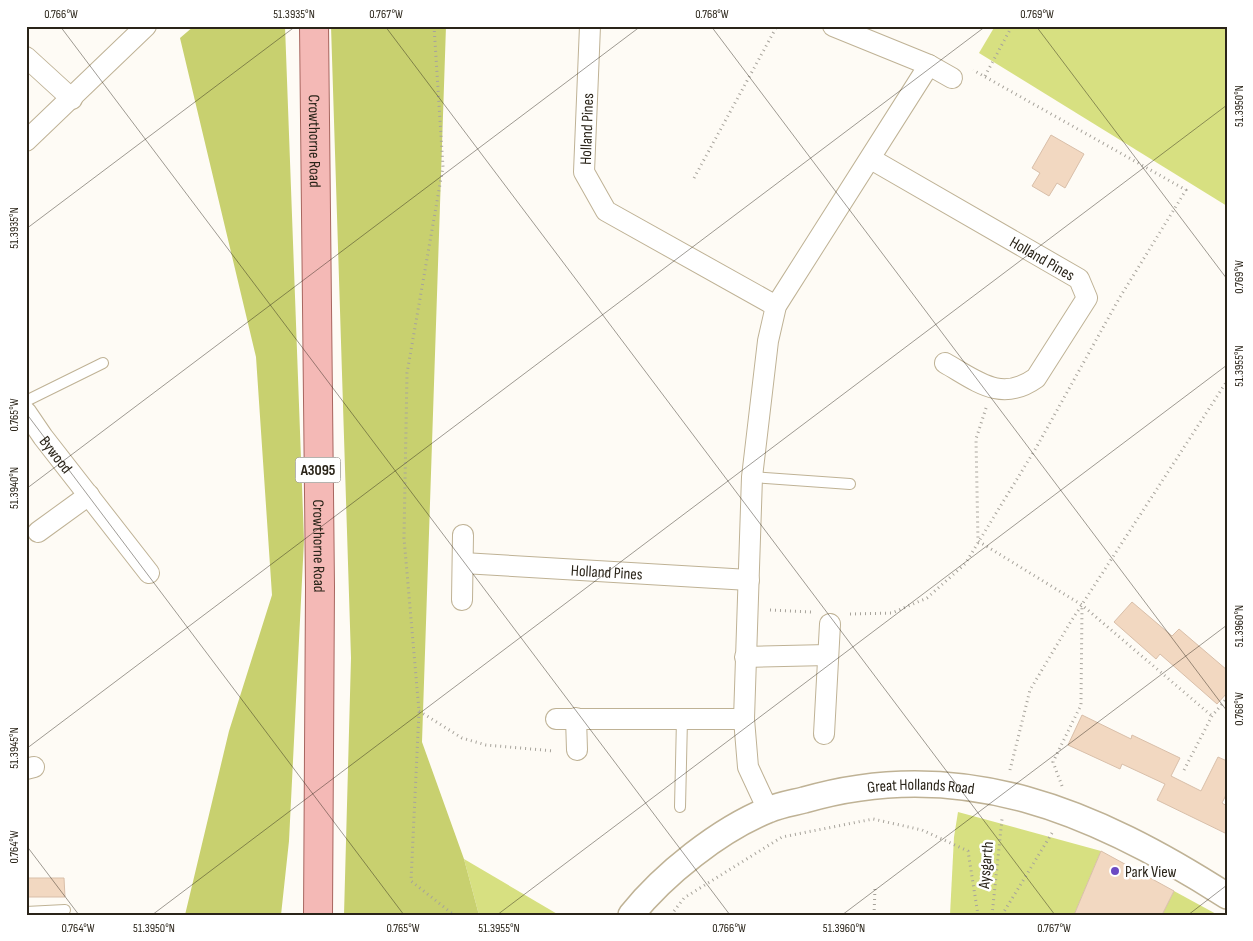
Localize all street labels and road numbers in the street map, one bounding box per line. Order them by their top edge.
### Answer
street label: Holland Pines [577,93,598,165]
street label: Crowthorne Road [304,94,324,188]
street label: Holland Pines [1006,233,1078,286]
street label: Bywood [35,433,76,478]
road number: A3095 [296,458,340,482]
street label: Crowthorne Road [308,499,328,593]
street label: Holland Pines [570,561,643,585]
street label: Great Hollands Road [866,776,976,799]
street label: Aysgarth [975,841,998,891]

